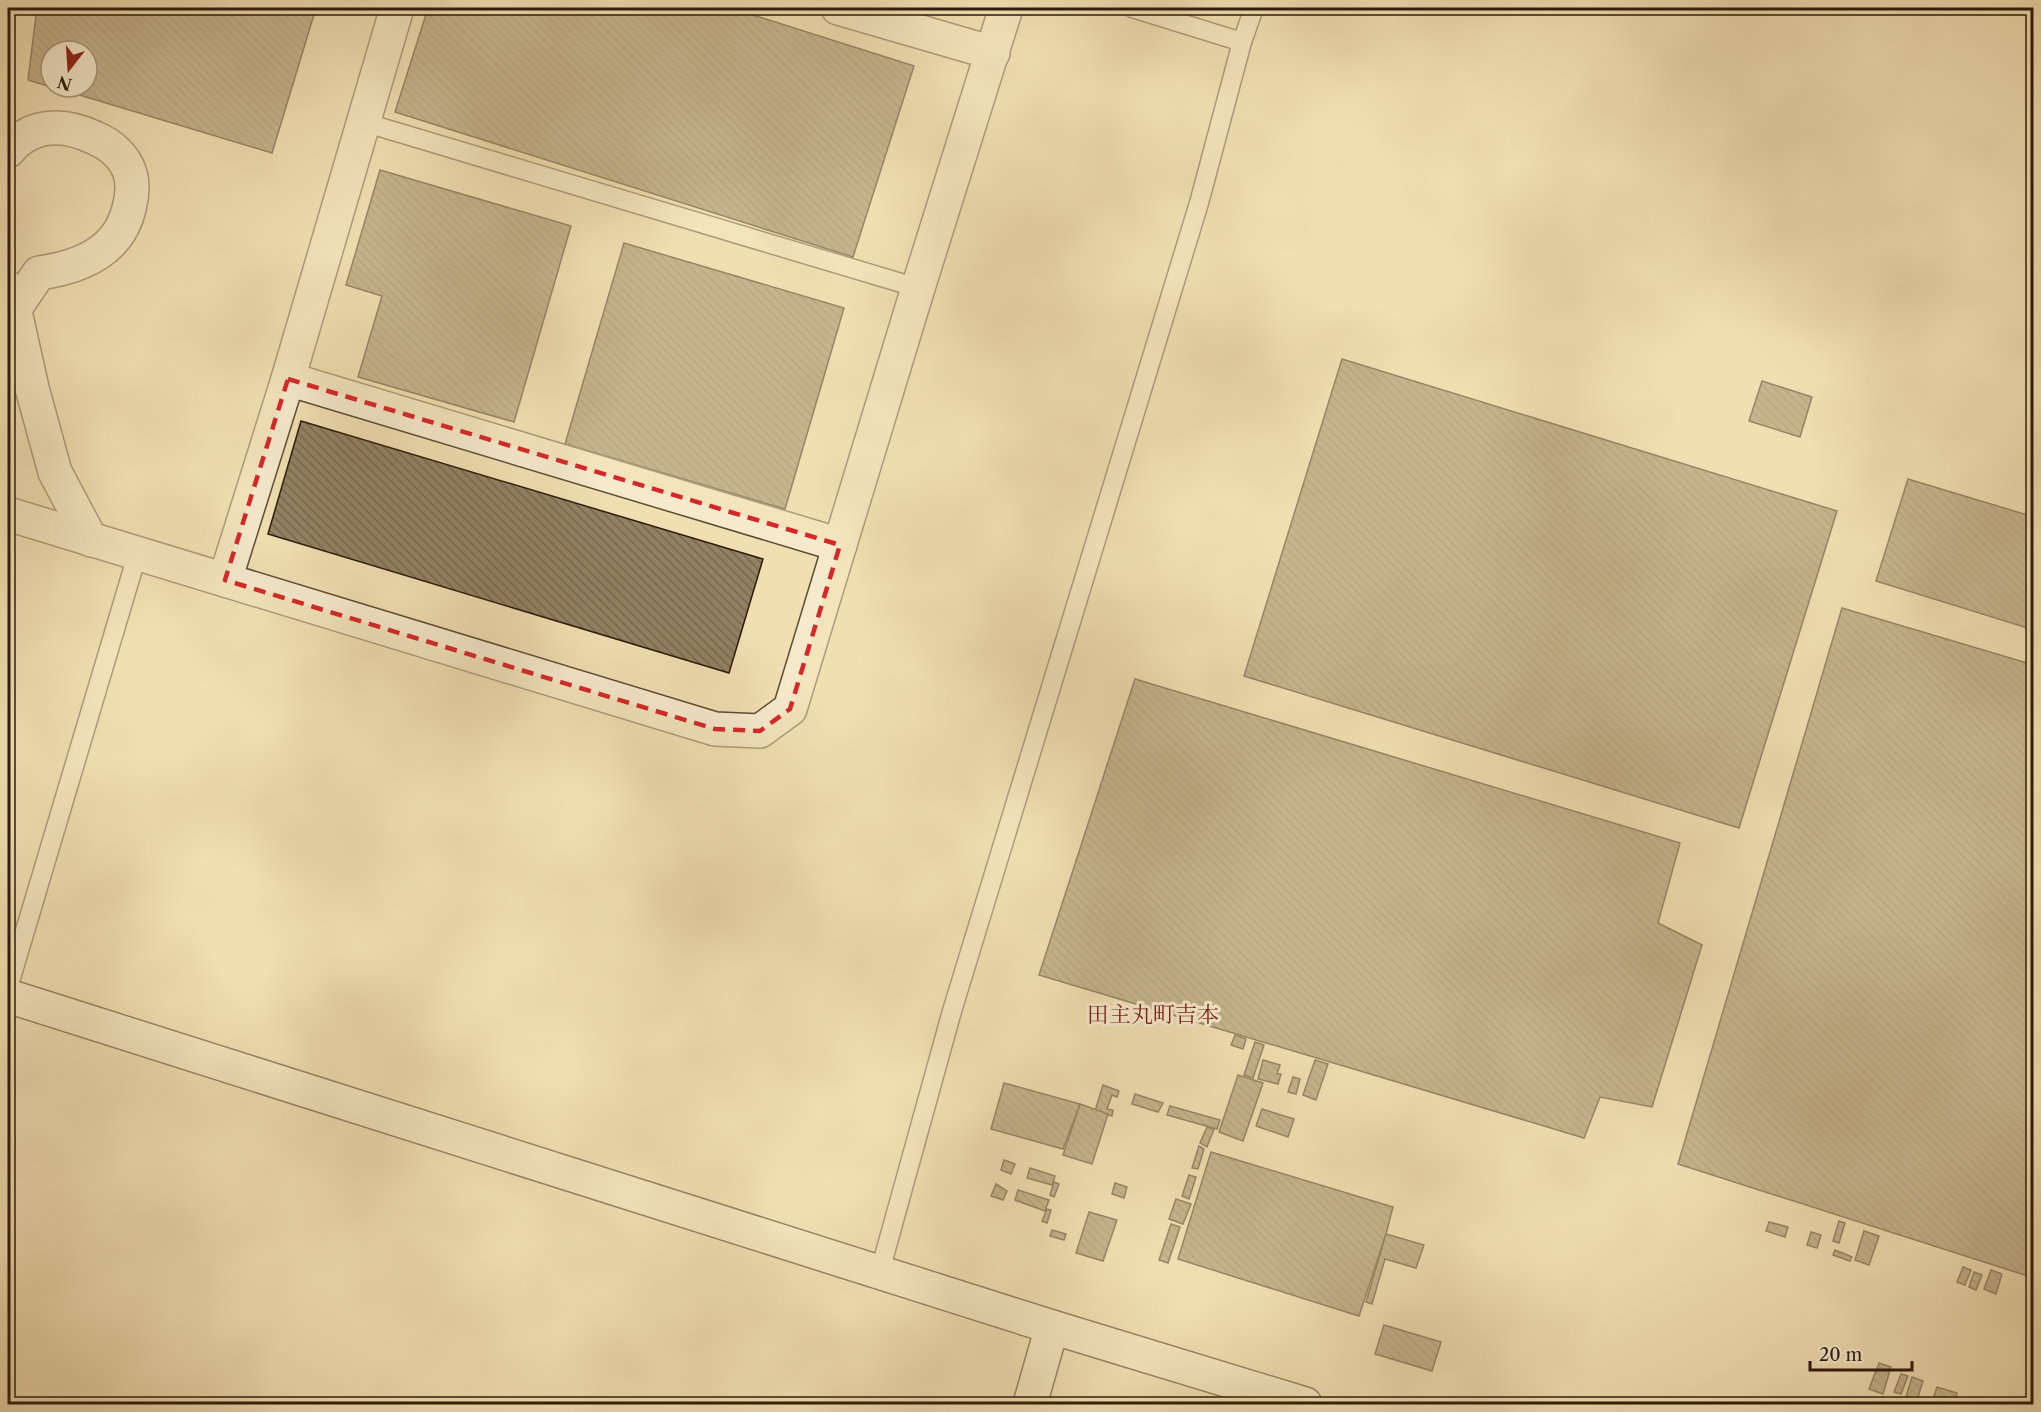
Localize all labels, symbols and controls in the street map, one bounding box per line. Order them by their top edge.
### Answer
north arrow [39,39,99,99]
text: N [55,72,74,95]
district label: 田主丸町吉本 [1087,1001,1219,1028]
scale bar [1810,1334,1912,1372]
text: 20 m [1819,1344,1863,1366]

